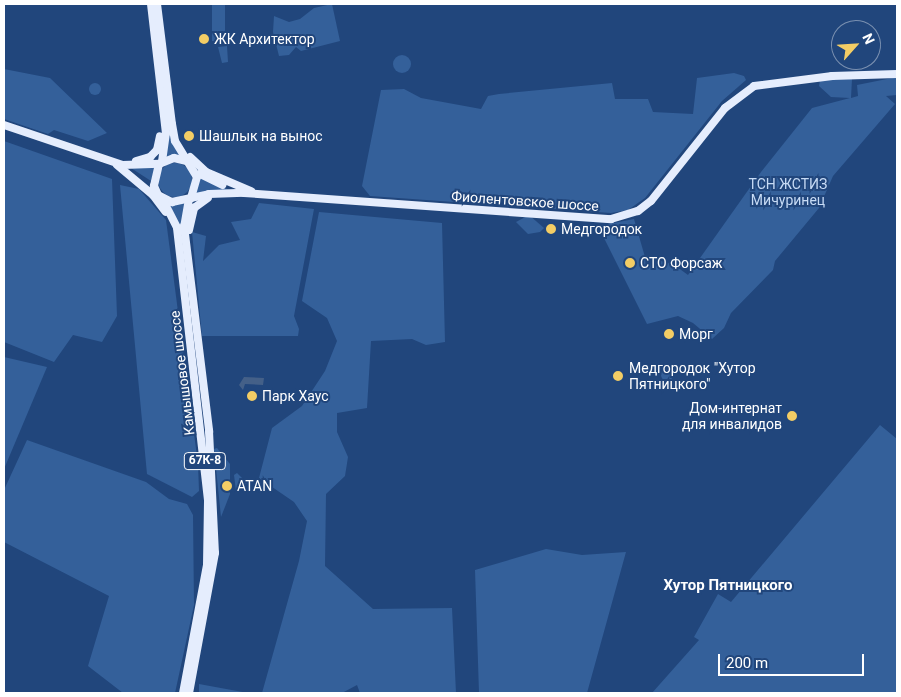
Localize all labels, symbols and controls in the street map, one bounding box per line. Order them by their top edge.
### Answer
north arrow [831,20,881,70]
place label: ЖК Архитектор [214,31,315,47]
text: N [859,31,878,47]
marker: ЖК Архитектор [198,33,210,45]
place label: Шашлык на вынос [199,128,323,144]
marker: Шашлык на вынос [183,130,195,142]
park label: ТСН ЖСТИЗ Мичуринец [749,176,827,208]
street label: Фиолентовское шоссе [451,187,599,215]
place label: Медгородок [561,221,642,237]
marker: Медгородок [545,223,557,235]
place label: СТО Форсаж [640,255,723,271]
marker: СТО Форсаж [624,257,636,269]
street label: Камышовое шоссе [166,310,198,436]
place label: Морг [679,326,713,342]
marker: Морг [663,328,675,340]
place label: Медгородок "Хутор Пятницкого" [629,360,756,392]
marker: Медгородок "Хутор Пятницкого" [611,369,625,383]
place label: Парк Хаус [262,388,329,404]
marker: Парк Хаус [246,390,258,402]
place label: Дом-интернат для инвалидов [682,400,782,432]
marker: Дом-интернат для инвалидов [786,410,798,422]
road number: 67К-8 [184,452,226,471]
place label: ATAN [237,478,272,494]
marker: ATAN [221,480,233,492]
district label: Хутор Пятницкого [664,577,792,595]
scale bar [721,644,867,676]
text: 200 m [726,654,768,672]

